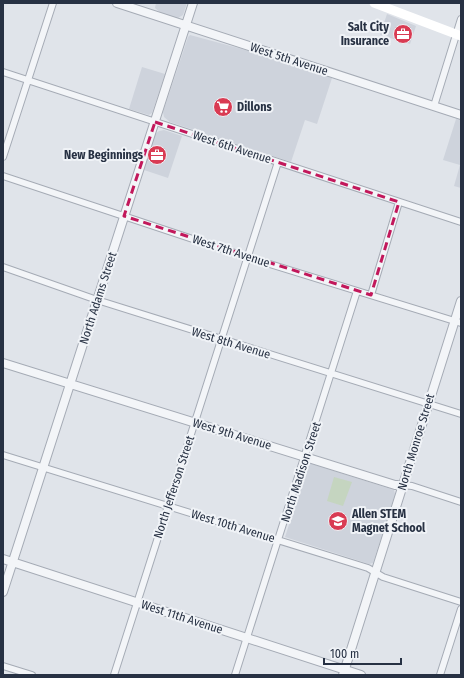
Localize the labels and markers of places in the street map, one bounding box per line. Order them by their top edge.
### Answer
place label: Salt City Insurance [341,20,389,48]
office icon: Salt City Insurance [392,23,414,45]
supermarket icon: Dillons [212,96,234,118]
place label: Dillons [237,100,272,114]
office icon: New Beginnings [146,144,168,166]
place label: New Beginnings [64,148,144,162]
place label: Allen STEM Magnet School [351,507,426,535]
school or university icon: Allen STEM Magnet School [327,510,349,532]

